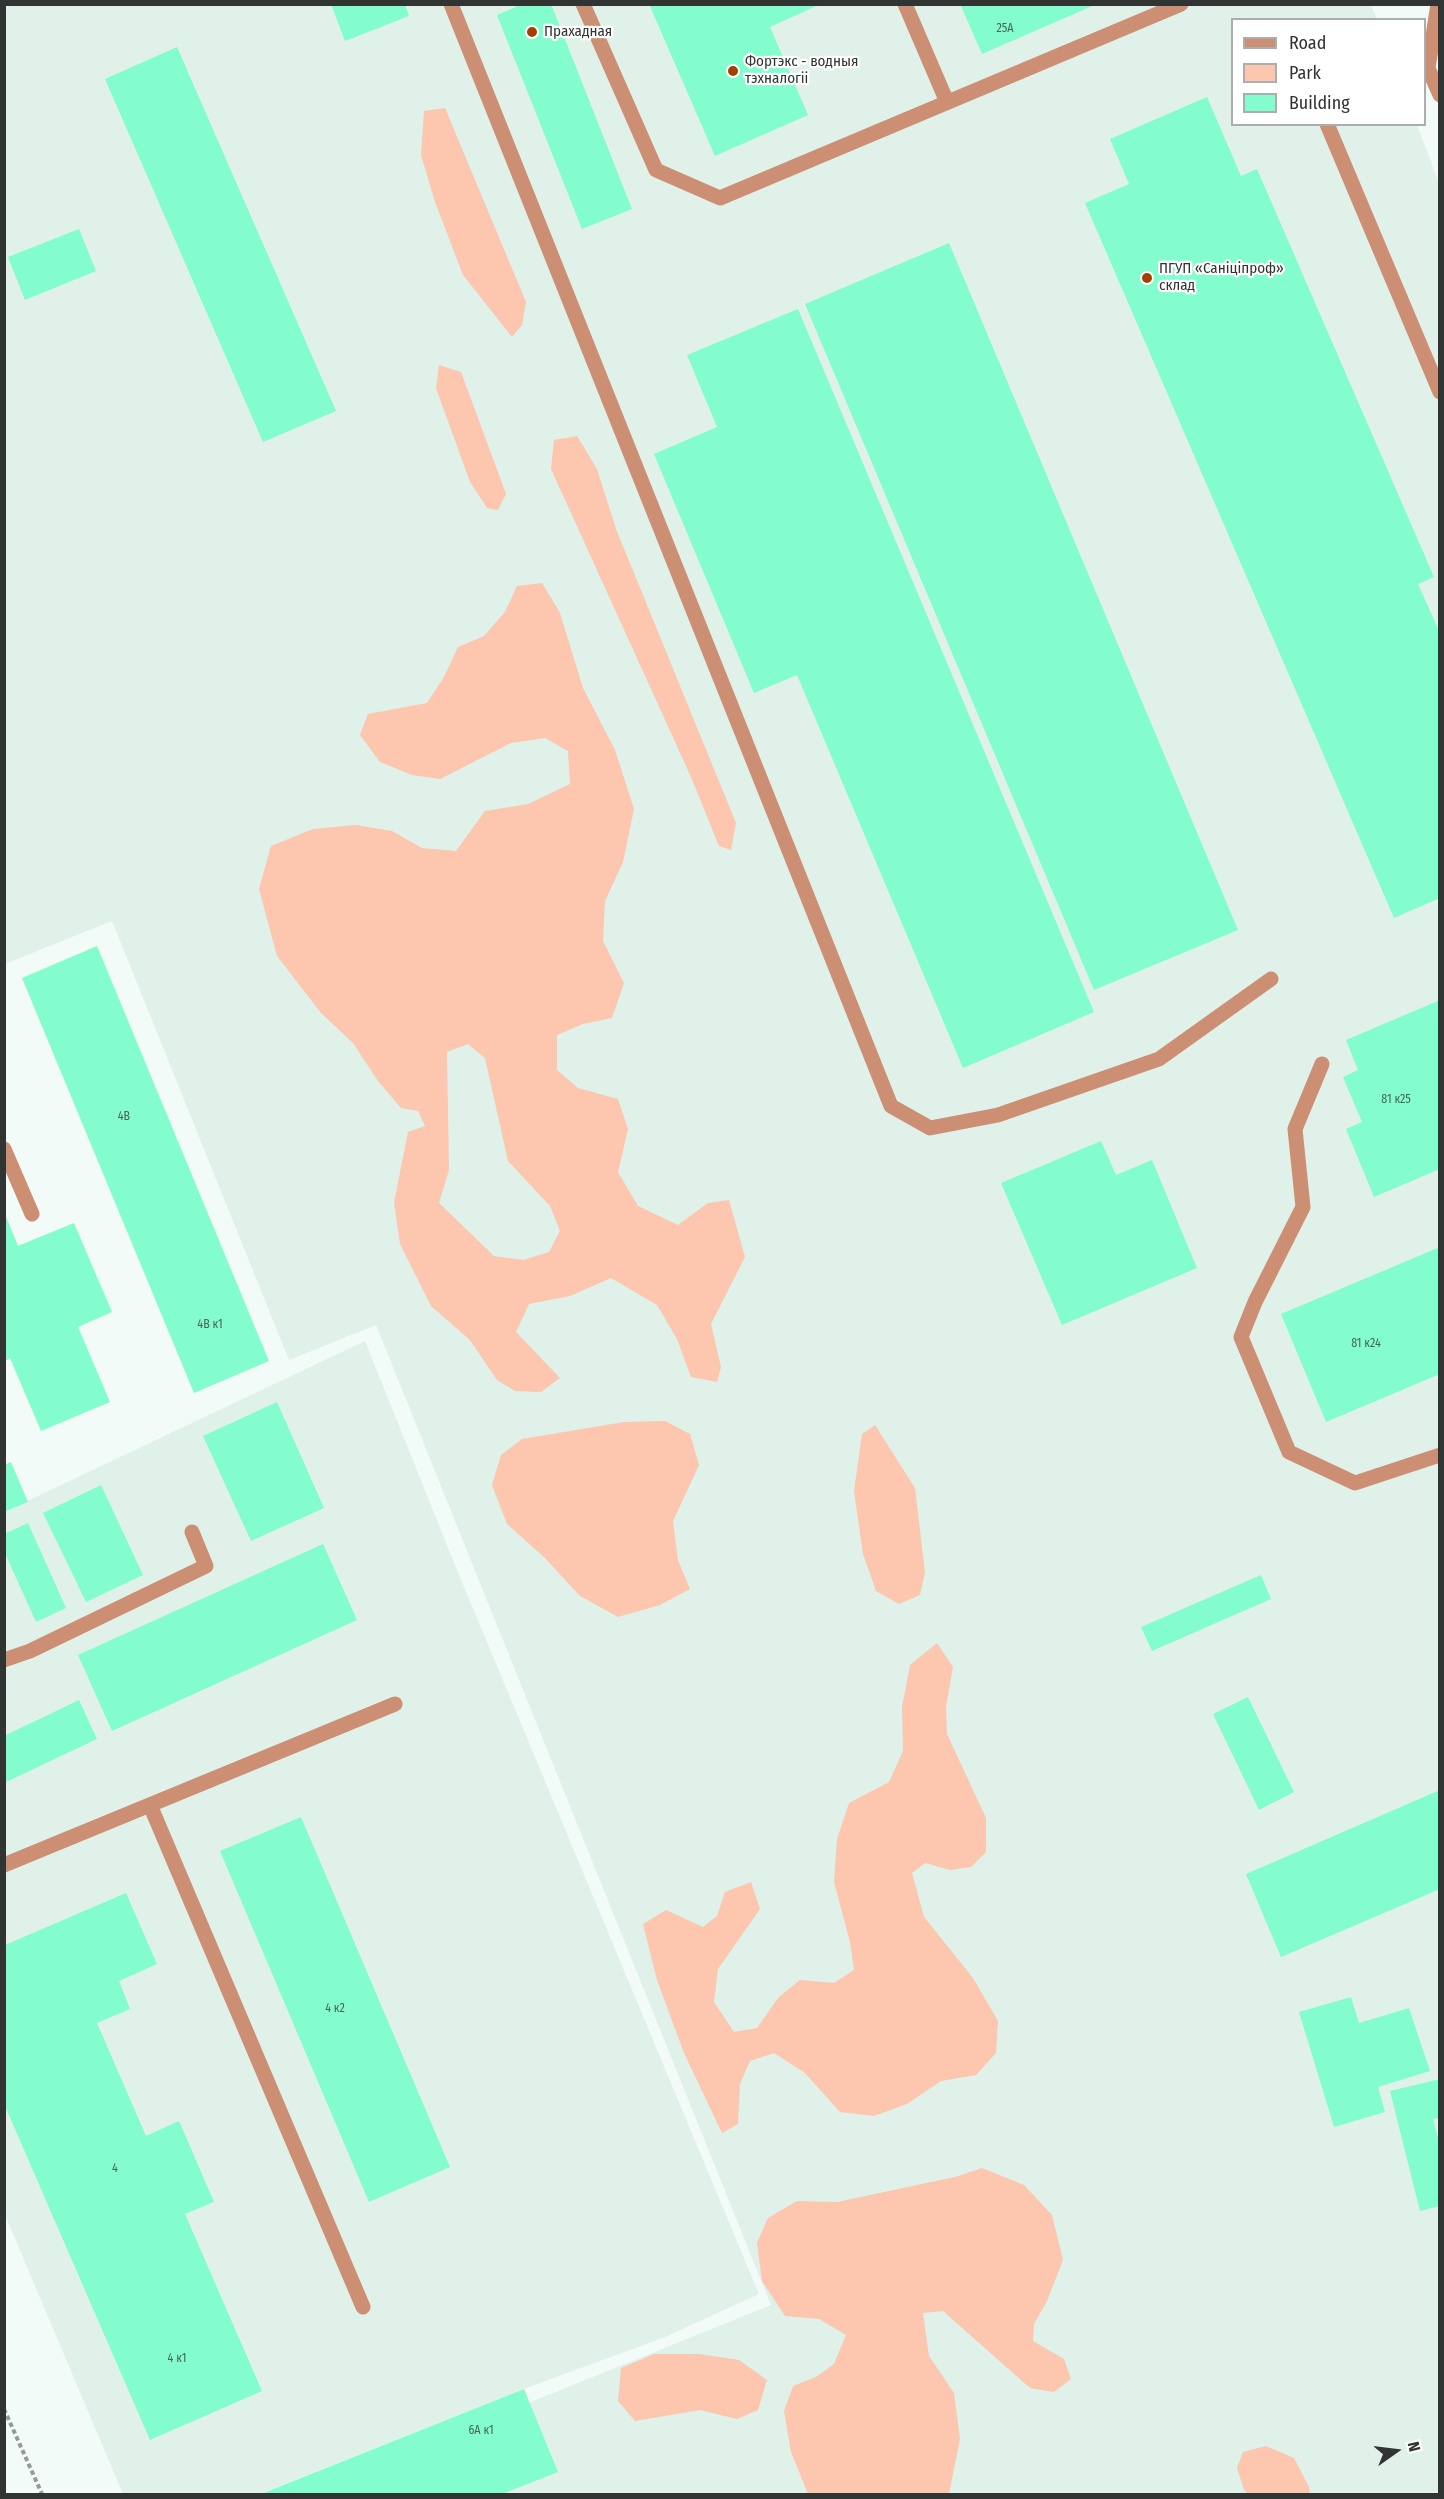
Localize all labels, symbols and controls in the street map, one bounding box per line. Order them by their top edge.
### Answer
legend [1231,18,1426,126]
house number: 25А [996,22,1014,36]
place label: Прахадная [544,23,612,41]
marker: Прахадная [525,25,539,39]
text: Road [1289,32,1326,54]
place label: Фортэкс - водныя тэхналогіі [745,53,858,88]
text: Park [1289,62,1321,84]
marker: Фортэкс - водныя тэхналогіі [726,64,740,78]
text: Building [1289,92,1350,114]
place label: ПГУП «Саніціпроф» склад [1159,260,1284,295]
marker: ПГУП «Саніціпроф» склад [1140,271,1154,285]
house number: 81 к25 [1381,1093,1411,1107]
house number: 4В [118,1110,130,1124]
house number: 4В к1 [197,1318,223,1332]
house number: 81 к24 [1351,1337,1381,1351]
house number: 4 к2 [325,2002,345,2016]
house number: 4 [112,2162,118,2176]
house number: 4 к1 [168,2352,186,2366]
north arrow [1366,2421,1426,2481]
house number: 6А к1 [468,2424,494,2438]
text: N [1404,2440,1424,2453]

